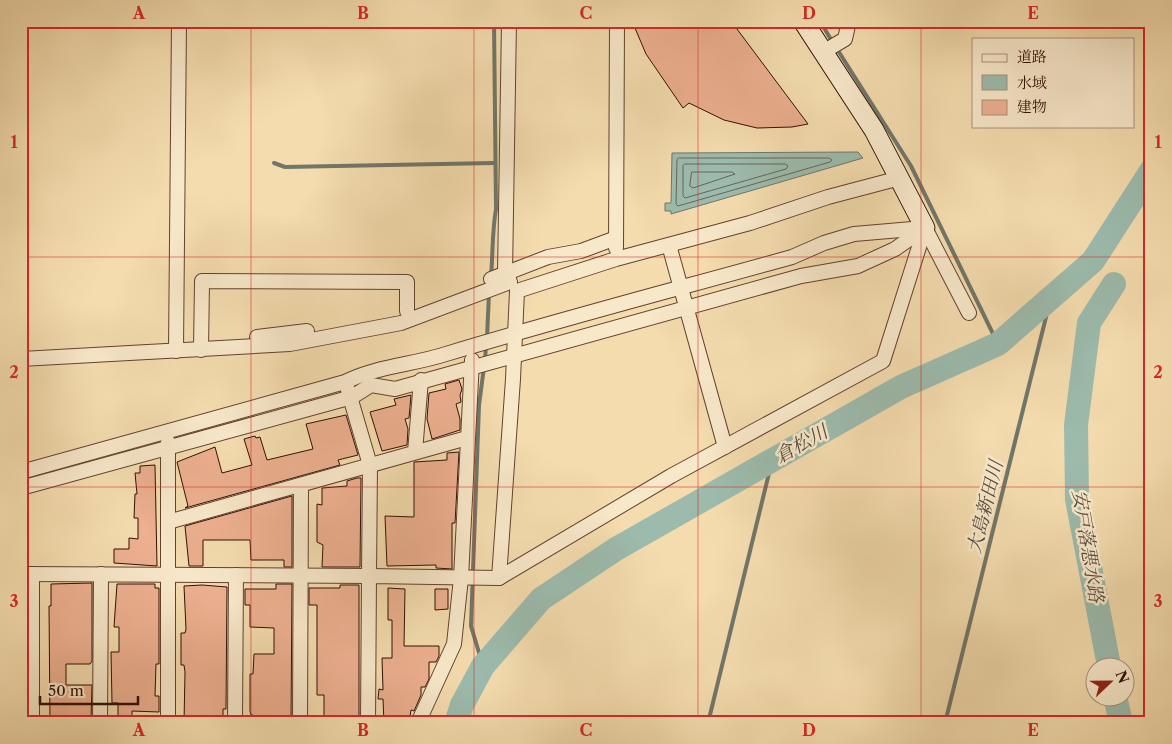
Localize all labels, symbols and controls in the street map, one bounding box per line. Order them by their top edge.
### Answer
text: A [132,3,146,23]
text: B [357,3,369,23]
text: C [580,3,592,23]
text: D [802,3,816,23]
text: E [1027,3,1039,23]
legend [972,38,1134,128]
text: 道路 [1017,47,1047,66]
text: 水域 [1017,73,1047,92]
text: 建物 [1017,97,1047,116]
text: 1 [10,132,18,152]
text: 1 [1154,132,1162,152]
text: 2 [9,362,19,382]
text: 2 [1153,362,1163,382]
water label: 倉松川 [770,419,833,468]
water label: 大島新田川 [962,456,1008,556]
water label: 安戸落悪水路 [1068,488,1109,606]
text: 3 [9,591,19,611]
text: 3 [1153,591,1163,611]
north arrow [1084,656,1134,706]
text: N [1111,668,1133,686]
scale bar [40,674,138,706]
text: 50 m [48,681,84,700]
text: A [132,720,146,740]
text: B [357,720,369,740]
text: C [580,720,592,740]
text: D [802,720,816,740]
text: E [1027,720,1039,740]

